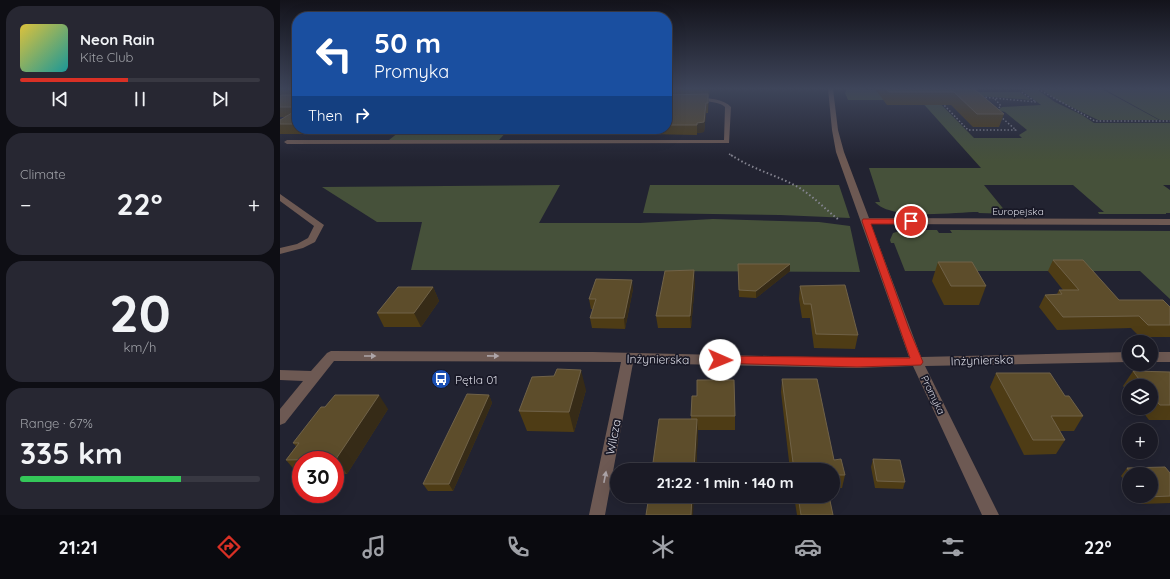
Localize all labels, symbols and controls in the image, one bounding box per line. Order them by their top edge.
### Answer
text: 50 m [374,25,441,60]
icon: left [308,28,360,80]
text: Neon Rain [80,30,155,49]
text: Kite Club [80,49,133,65]
text: Promyka [374,60,449,83]
icon: previous [49,88,71,110]
icon: pause [129,88,151,110]
icon: next [209,88,231,110]
icon: right [351,104,373,126]
text: Then [308,106,343,125]
text: Climate [20,166,66,182]
text: 22° [117,185,162,223]
text: − [20,191,31,219]
text: + [248,191,260,219]
pin [894,204,928,238]
street label: Europejska [992,205,1044,218]
icon: arrive [900,210,922,232]
text: 20 [109,280,171,345]
map controls [1122,335,1158,503]
button: search [1122,335,1158,371]
text: km/h [124,339,156,355]
position arrow [699,339,741,381]
street label: Inżynierska [627,351,689,367]
street label: Inżynierska [950,351,1014,369]
one-way arrow [364,353,377,359]
one-way arrow [487,353,500,359]
bus stop icon: Pętla 01 [430,368,452,390]
place label: Pętla 01 [455,372,498,387]
street label: Promyka [918,373,948,417]
button: layers [1122,379,1158,415]
text: Range · 67% [20,415,93,431]
street label: Wilcza [602,418,624,456]
button: + [1122,423,1158,459]
text: 335 km [20,434,123,472]
speed limit sign: 30 [292,451,344,503]
button: − [1122,467,1158,503]
one-way arrow [602,471,608,483]
text: 21:22 · 1 min · 140 m [656,473,794,492]
icon: directions [215,533,243,561]
icon: music [360,533,388,561]
icon: phone [504,533,532,561]
icon: climate [649,533,677,561]
icon: car [794,533,822,561]
icon: filters [939,533,967,561]
text: 21:21 [58,536,98,559]
text: 22° [1084,536,1112,559]

